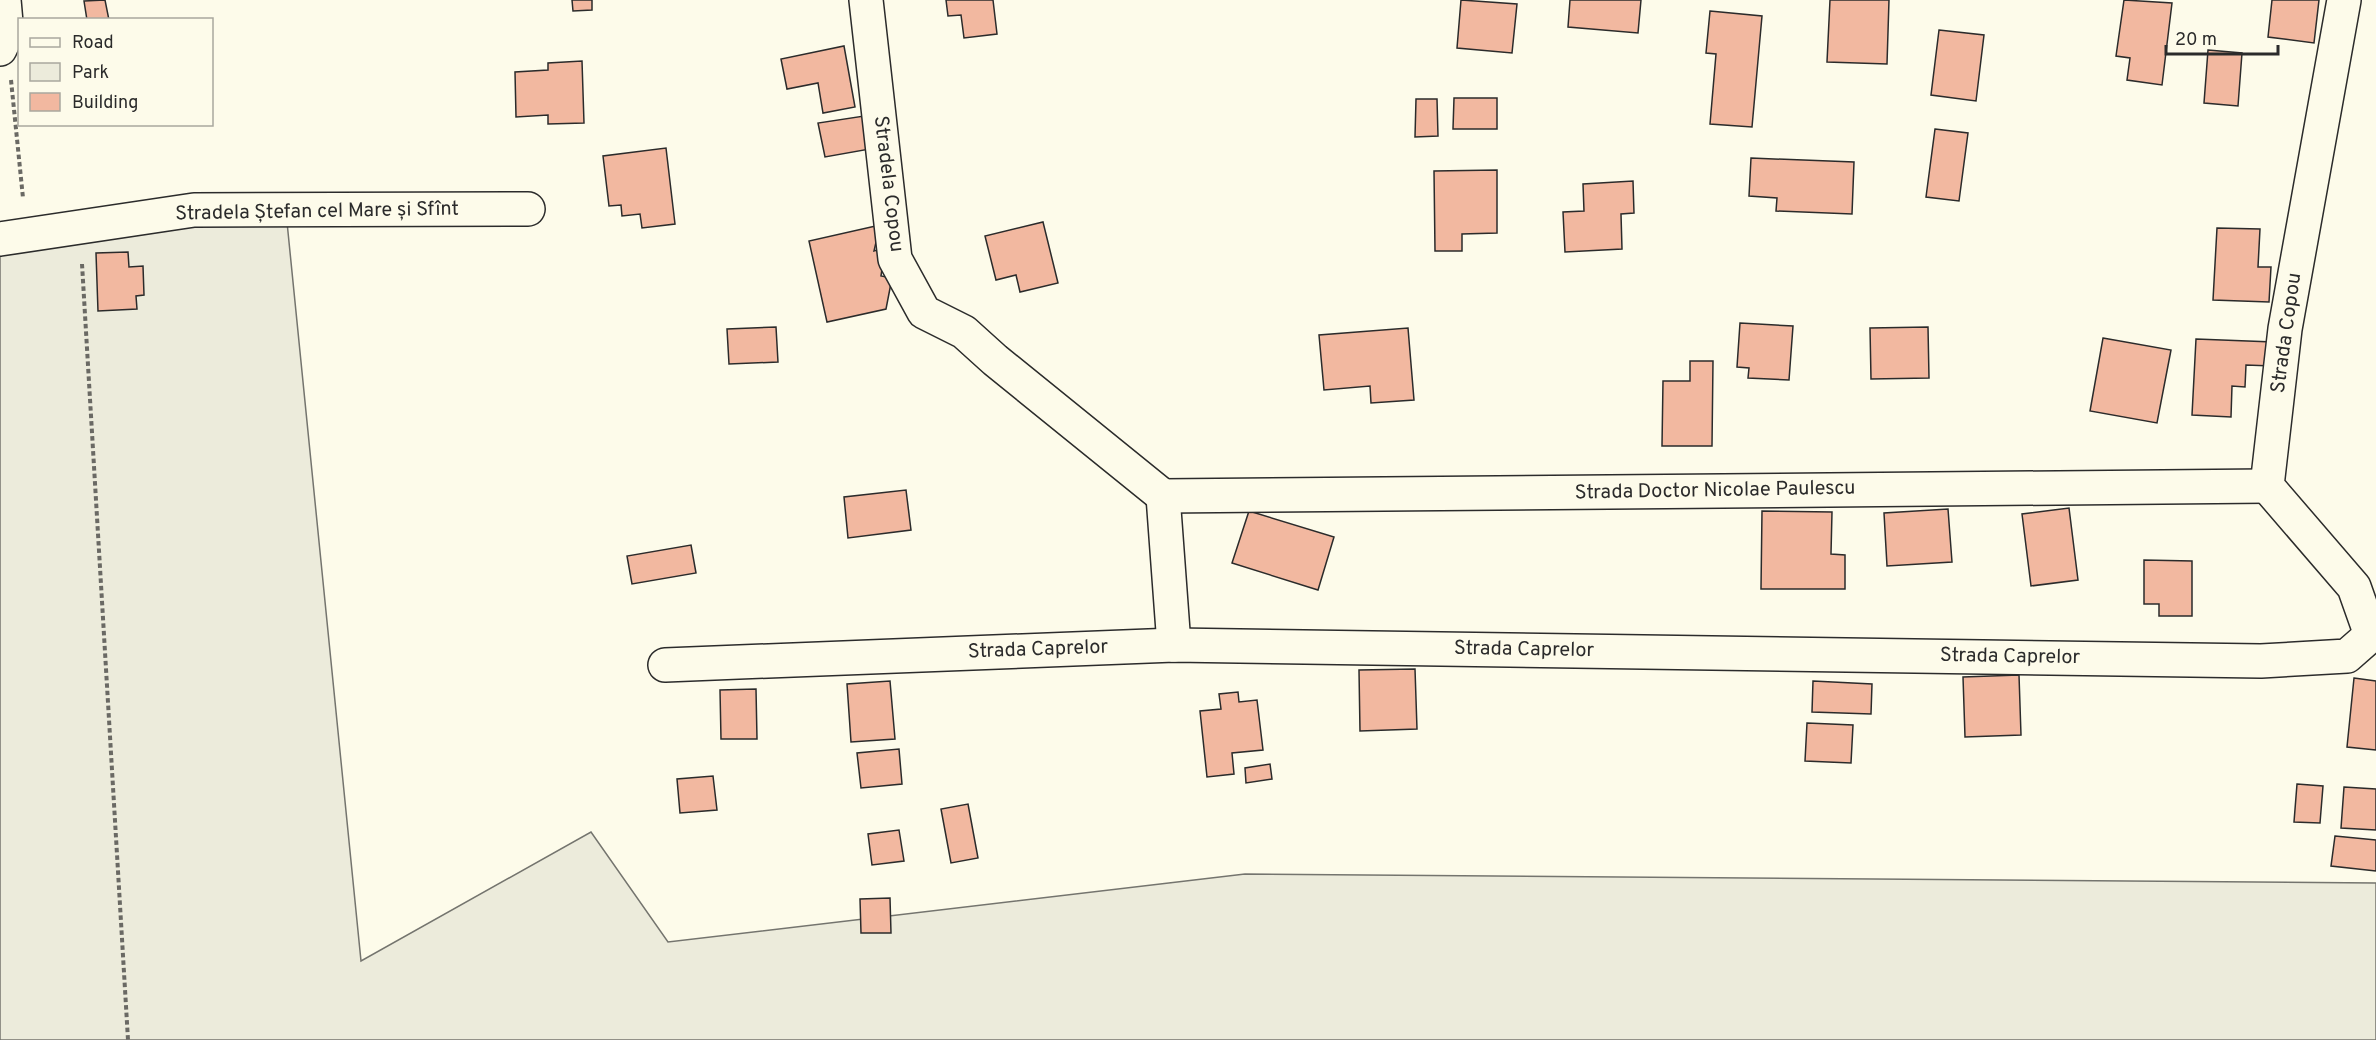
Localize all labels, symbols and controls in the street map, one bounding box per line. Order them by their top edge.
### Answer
legend [18,18,213,126]
scale bar [2166,18,2278,56]
text: 20 m [2175,29,2217,52]
text: Road [72,32,114,55]
text: Park [72,62,109,85]
text: Building [72,92,138,115]
street label: Stradela Copou [867,114,909,254]
street label: Stradela Ștefan cel Mare și Sfînt [175,197,459,227]
street label: Strada Copou [2266,271,2308,395]
street label: Strada Doctor Nicolae Paulescu [1574,476,1856,506]
street label: Strada Caprelor [967,635,1109,665]
street label: Strada Caprelor [1454,636,1595,664]
street label: Strada Caprelor [1940,643,2081,671]

